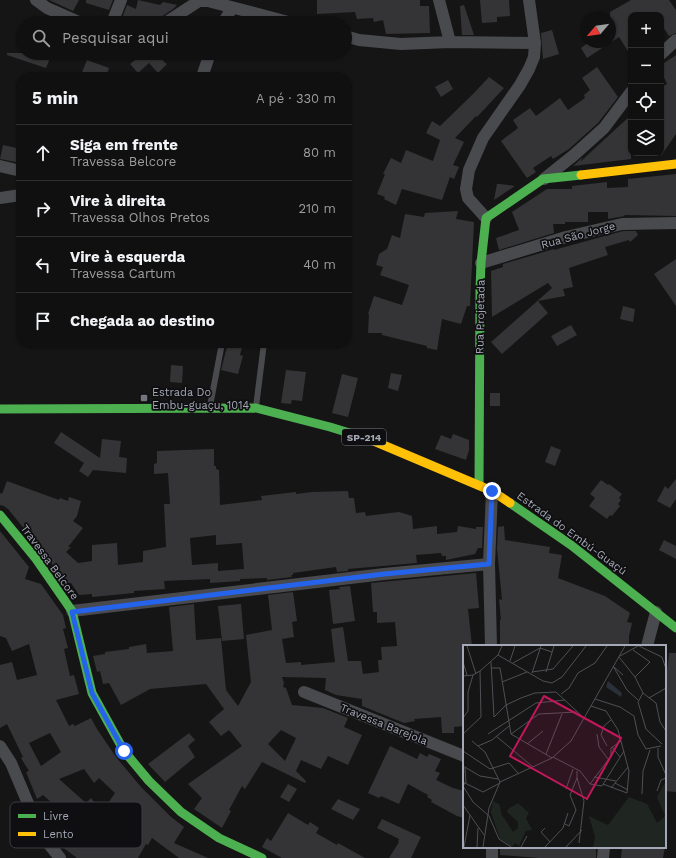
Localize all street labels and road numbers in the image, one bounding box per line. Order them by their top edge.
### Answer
street label: Rua São Jorge [540,219,617,252]
street label: Rua Projetada [473,280,488,354]
road number: SP-214 [342,429,386,445]
street label: Estrada do Embú-Guaçú [514,489,629,578]
street label: Travessa Belcore [18,522,81,603]
street label: Travessa Barejola [338,701,429,748]

